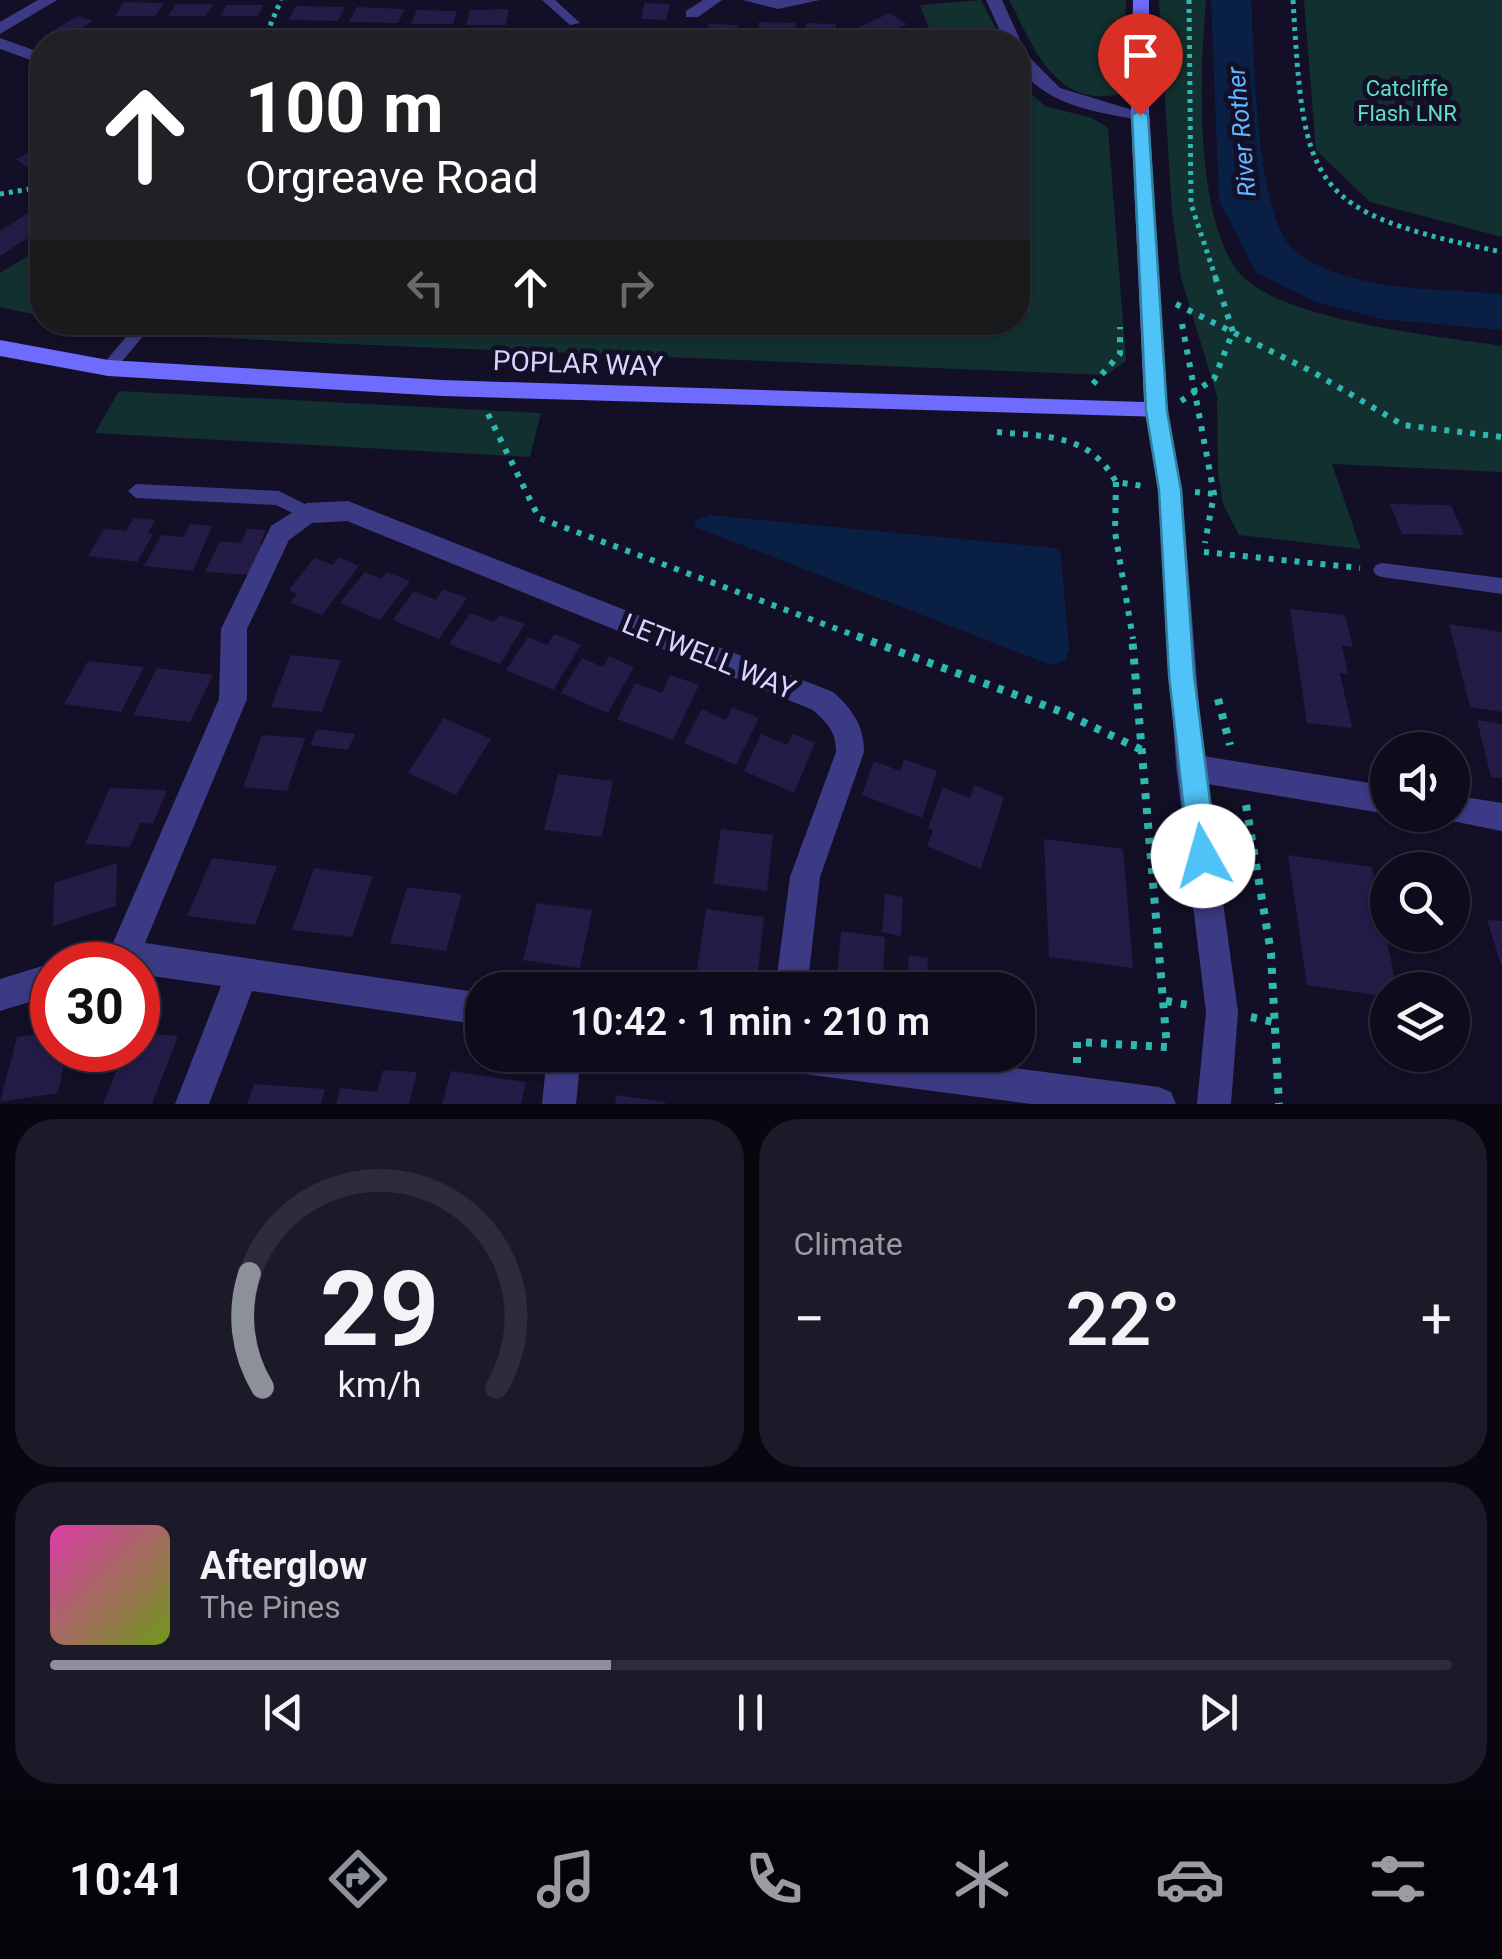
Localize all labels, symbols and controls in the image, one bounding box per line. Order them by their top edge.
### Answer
pin [1098,13,1183,116]
icon: arrive [1113,28,1168,83]
water label: River Rother [1221,65,1262,198]
text: 100 m [245,67,444,149]
icon: ahead [80,70,210,200]
park label: Catcliffe Flash LNR [1357,76,1457,126]
text: Orgreave Road [245,151,539,204]
icon: left [398,260,453,315]
icon: ahead [503,260,558,315]
icon: right [608,260,663,315]
street label: POPLAR WAY [492,344,664,383]
street label: LETWELL WAY [617,607,801,706]
map controls [1370,732,1470,1072]
button: sound [1370,732,1470,832]
position arrow [1151,804,1255,908]
button: search [1370,852,1470,952]
speed limit sign: 30 [30,942,160,1072]
button: layers [1370,972,1470,1072]
text: 10:42 · 1 min · 210 m [570,1000,930,1044]
text: Climate [794,1225,903,1263]
text: 29 [320,1249,439,1370]
text: 22° [1066,1275,1180,1363]
text: − [794,1287,825,1351]
text: + [1421,1287,1452,1351]
text: km/h [337,1364,421,1406]
text: Afterglow [200,1544,367,1588]
text: The Pines [200,1588,341,1626]
icon: previous [256,1685,311,1740]
icon: pause [723,1685,778,1740]
icon: next [1191,1685,1246,1740]
icon: directions [323,1844,393,1914]
icon: music [531,1844,601,1914]
icon: phone [739,1844,809,1914]
icon: climate [947,1844,1017,1914]
icon: car [1155,1844,1225,1914]
icon: filters [1363,1844,1433,1914]
text: 10:41 [69,1853,185,1906]

